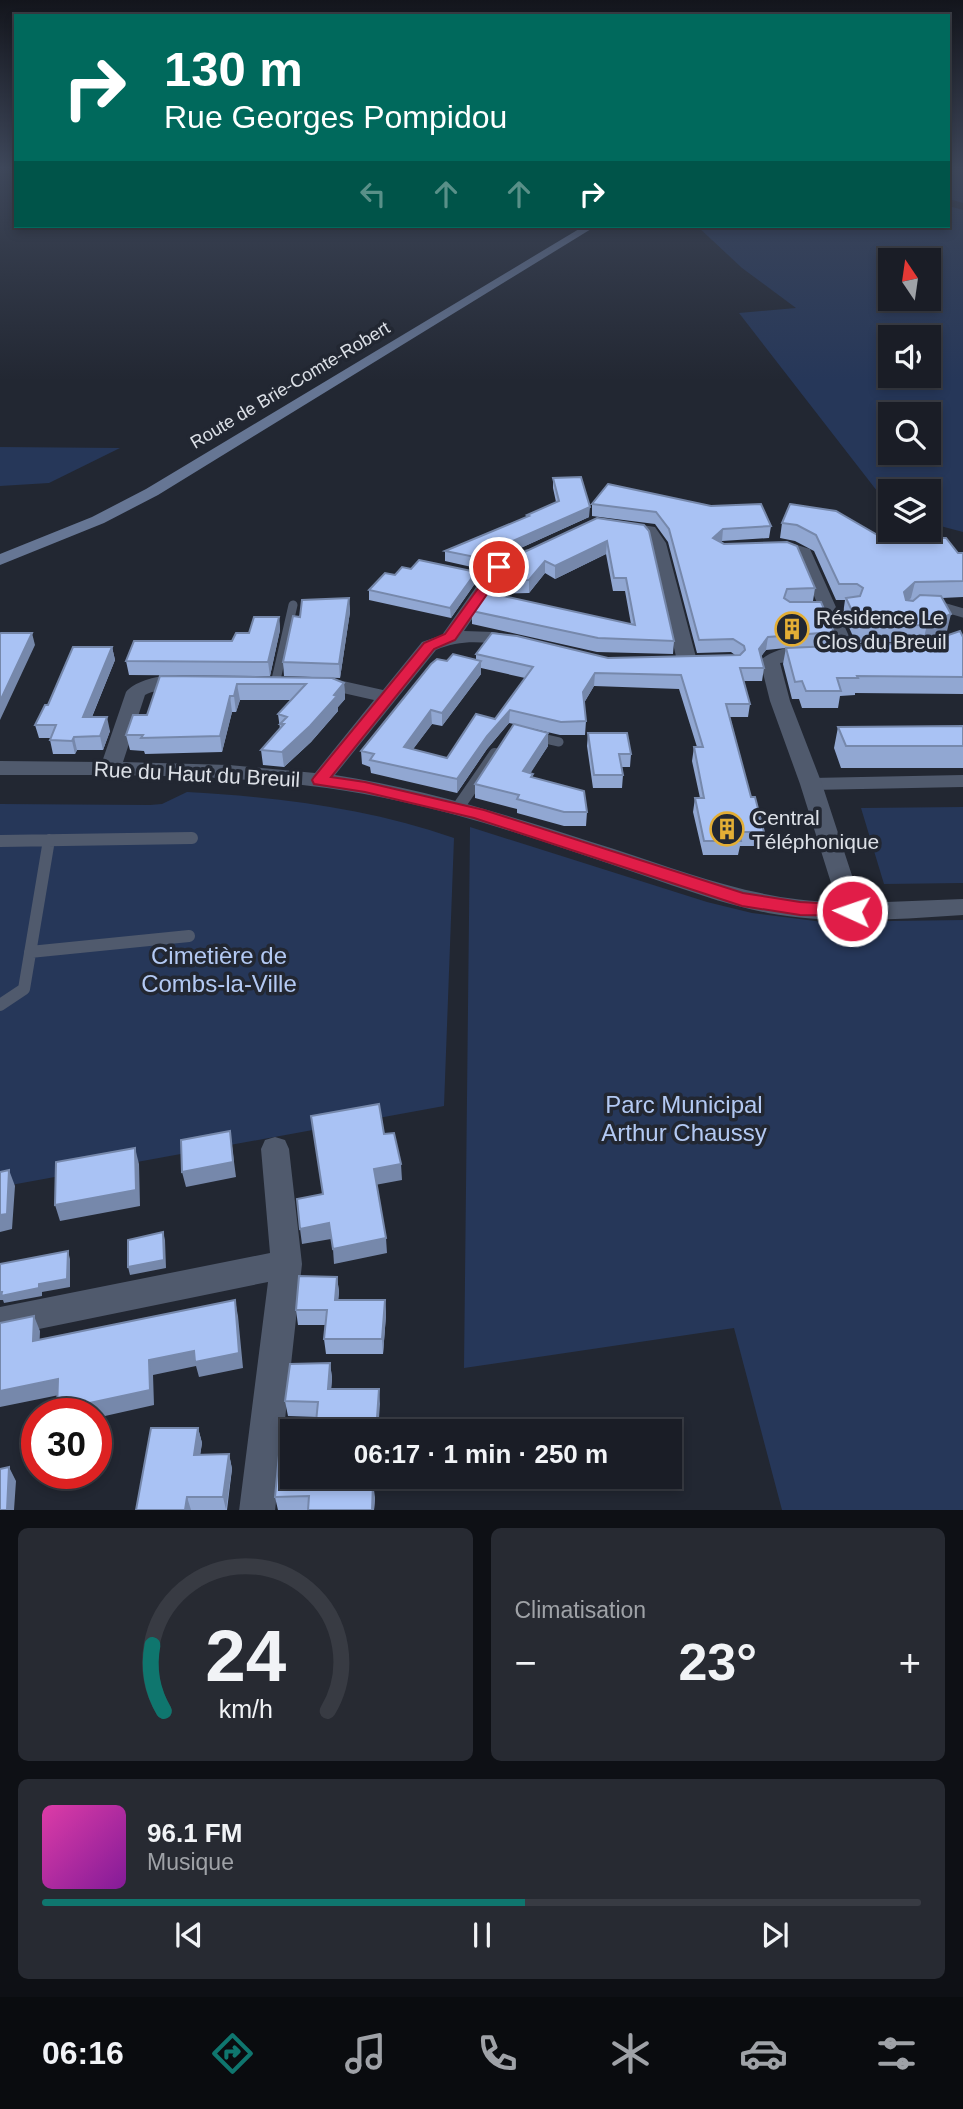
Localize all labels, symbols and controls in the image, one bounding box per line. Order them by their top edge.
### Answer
icon: right [49,42,140,133]
text: 130 m [164,42,303,96]
text: Rue Georges Pompidou [164,99,507,135]
icon: left [354,175,392,213]
icon: ahead [427,175,465,213]
icon: ahead [500,175,538,213]
icon: right [573,175,611,213]
north arrow [878,248,942,312]
map controls [878,248,941,542]
street label: Route de Brie-Comte-Robert [187,317,393,453]
button: sound [878,325,941,388]
button: search [878,402,941,465]
button: layers [878,479,941,542]
pin [469,537,529,597]
icon: arrive [480,548,518,586]
place label: Résidence Le Clos du Breuil [816,606,947,653]
building icon: Résidence Le Clos du Breuil [773,610,811,648]
street label: Rue du Haut du Breuil [93,757,301,791]
place label: Central Téléphonique [752,806,879,853]
building icon: Central Téléphonique [708,810,746,848]
position arrow [815,874,889,948]
park label: Cimetière de Combs-la-Ville [141,942,297,997]
park label: Parc Municipal Arthur Chaussy [601,1091,767,1146]
speed limit sign: 30 [21,1398,112,1489]
text: 06:17 · 1 min · 250 m [354,1439,608,1469]
text: Climatisation [515,1597,646,1623]
text: 24 [205,1615,286,1696]
text: 23° [678,1633,757,1691]
text: − [515,1642,537,1684]
text: + [899,1642,921,1684]
text: km/h [218,1694,272,1722]
text: 96.1 FM [147,1818,242,1848]
text: Musique [147,1849,234,1875]
icon: previous [170,1916,208,1954]
icon: pause [463,1916,501,1954]
icon: next [756,1916,794,1954]
icon: directions [208,2029,257,2078]
icon: music [341,2029,390,2078]
icon: phone [473,2029,522,2078]
icon: climate [606,2029,655,2078]
icon: car [739,2029,788,2078]
icon: filters [872,2029,921,2078]
text: 06:16 [42,2035,124,2071]

